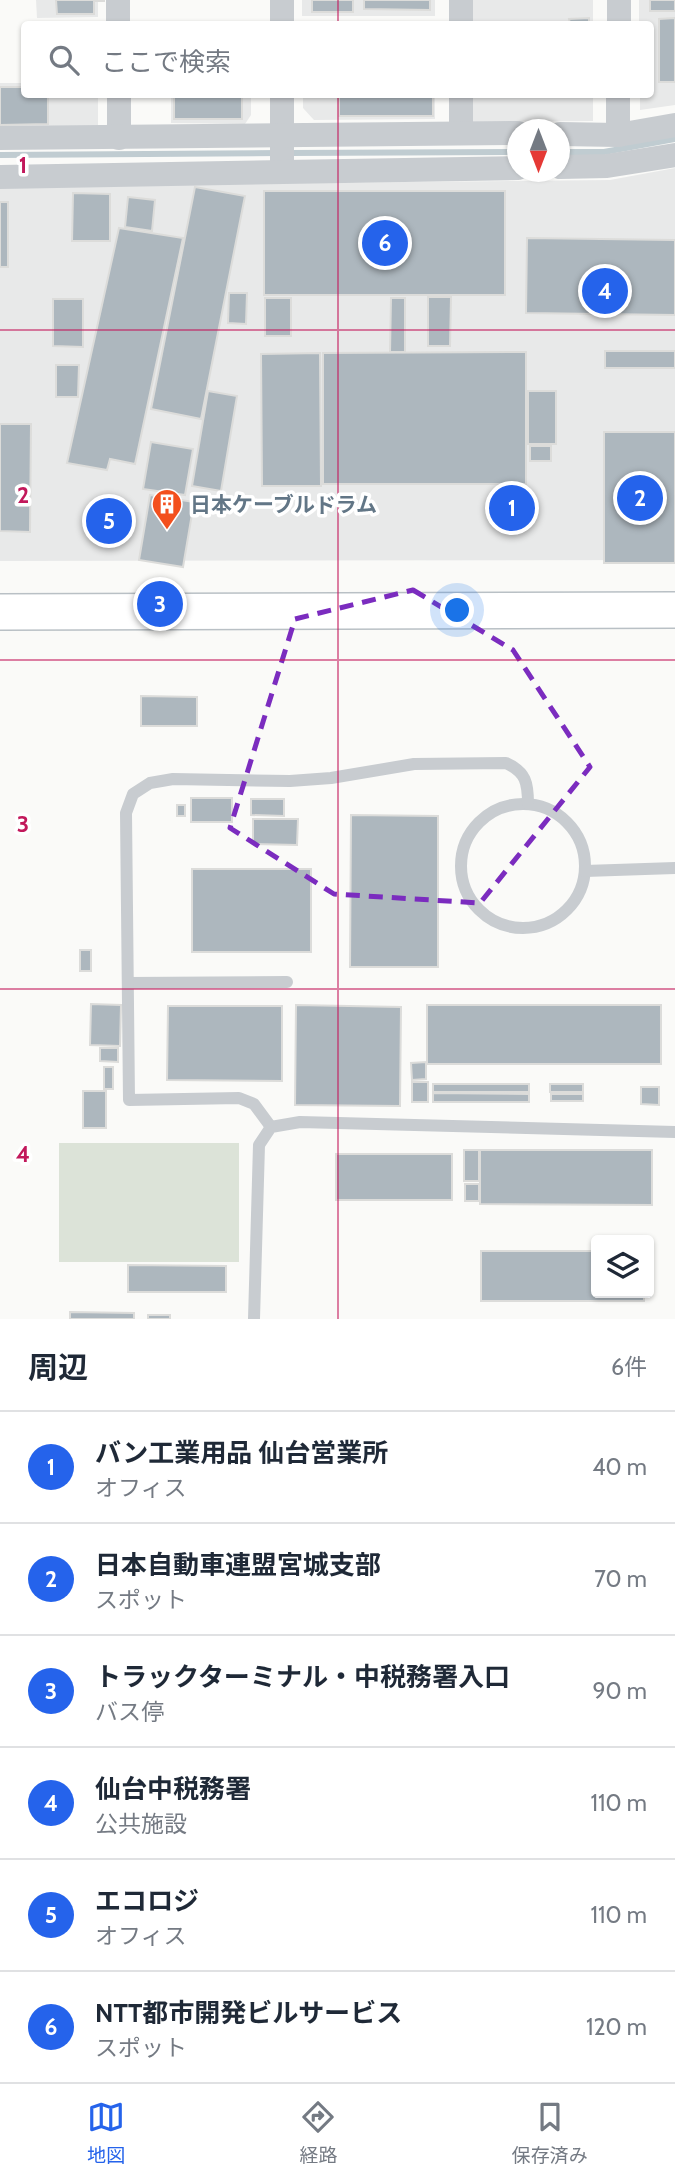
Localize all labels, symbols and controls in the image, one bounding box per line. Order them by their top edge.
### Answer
search box [21,21,654,98]
icon: search [45,41,83,79]
text: ここで検索 [101,46,231,78]
north arrow [507,119,570,182]
text: 1 [19,151,27,179]
pin: 6 [362,217,408,269]
pin: 4 [582,265,628,317]
pin: 2 [617,472,663,524]
text: 2 [17,481,29,509]
pin: 1 [489,482,535,534]
building icon: 日本ケーブルドラム [150,487,184,531]
place label: 日本ケーブルドラム [190,492,377,517]
pin: 5 [86,495,132,547]
pin: 3 [137,578,183,630]
your location [440,593,474,627]
text: 3 [17,810,29,838]
text: 4 [16,1140,30,1168]
map controls [591,1235,654,1298]
button: layers [591,1235,654,1298]
text: 周辺 [28,1349,88,1386]
text: 6件 [611,1353,647,1381]
text: バン工業用品 仙台営業所 [95,1437,388,1469]
text: 1 [47,1453,55,1481]
text: 40 m [592,1453,647,1481]
text: オフィス [95,1474,187,1502]
text: 日本自動車連盟宮城支部 [95,1549,381,1581]
text: 2 [45,1565,57,1593]
text: 70 m [594,1565,647,1593]
text: スポット [95,1586,187,1614]
text: トラックターミナル・中税務署入口 [95,1661,510,1693]
text: 3 [45,1677,57,1705]
text: 90 m [593,1677,647,1705]
text: バス停 [95,1698,164,1726]
text: 仙台中税務署 [95,1773,251,1805]
text: 4 [44,1789,58,1817]
text: 110 m [591,1789,647,1817]
text: 公共施設 [95,1810,187,1838]
text: エコロジ [95,1885,199,1917]
text: 5 [45,1901,57,1929]
text: 110 m [591,1901,647,1929]
text: オフィス [95,1922,187,1950]
text: NTT都市開発ビルサービス [95,1997,402,2029]
text: 6 [45,2013,57,2041]
text: 120 m [586,2013,647,2041]
text: スポット [95,2034,187,2062]
tab: 地図 [87,2098,125,2167]
tab: 経路 [299,2098,338,2167]
tab: 保存済み [512,2098,588,2167]

